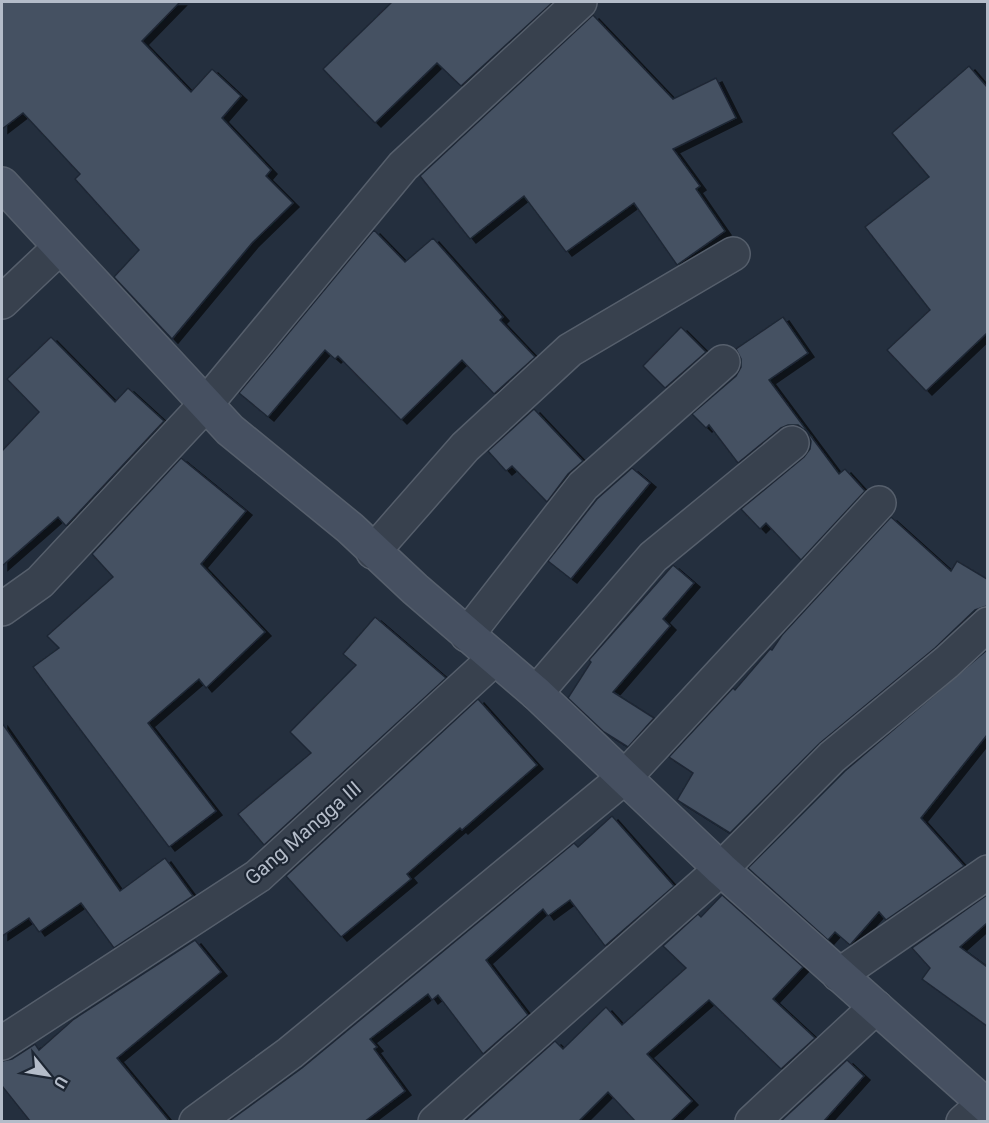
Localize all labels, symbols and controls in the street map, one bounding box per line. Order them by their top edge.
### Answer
street label: Gang Mangga III [240,776,366,890]
north arrow [18,1045,78,1105]
text: U [50,1073,71,1092]

